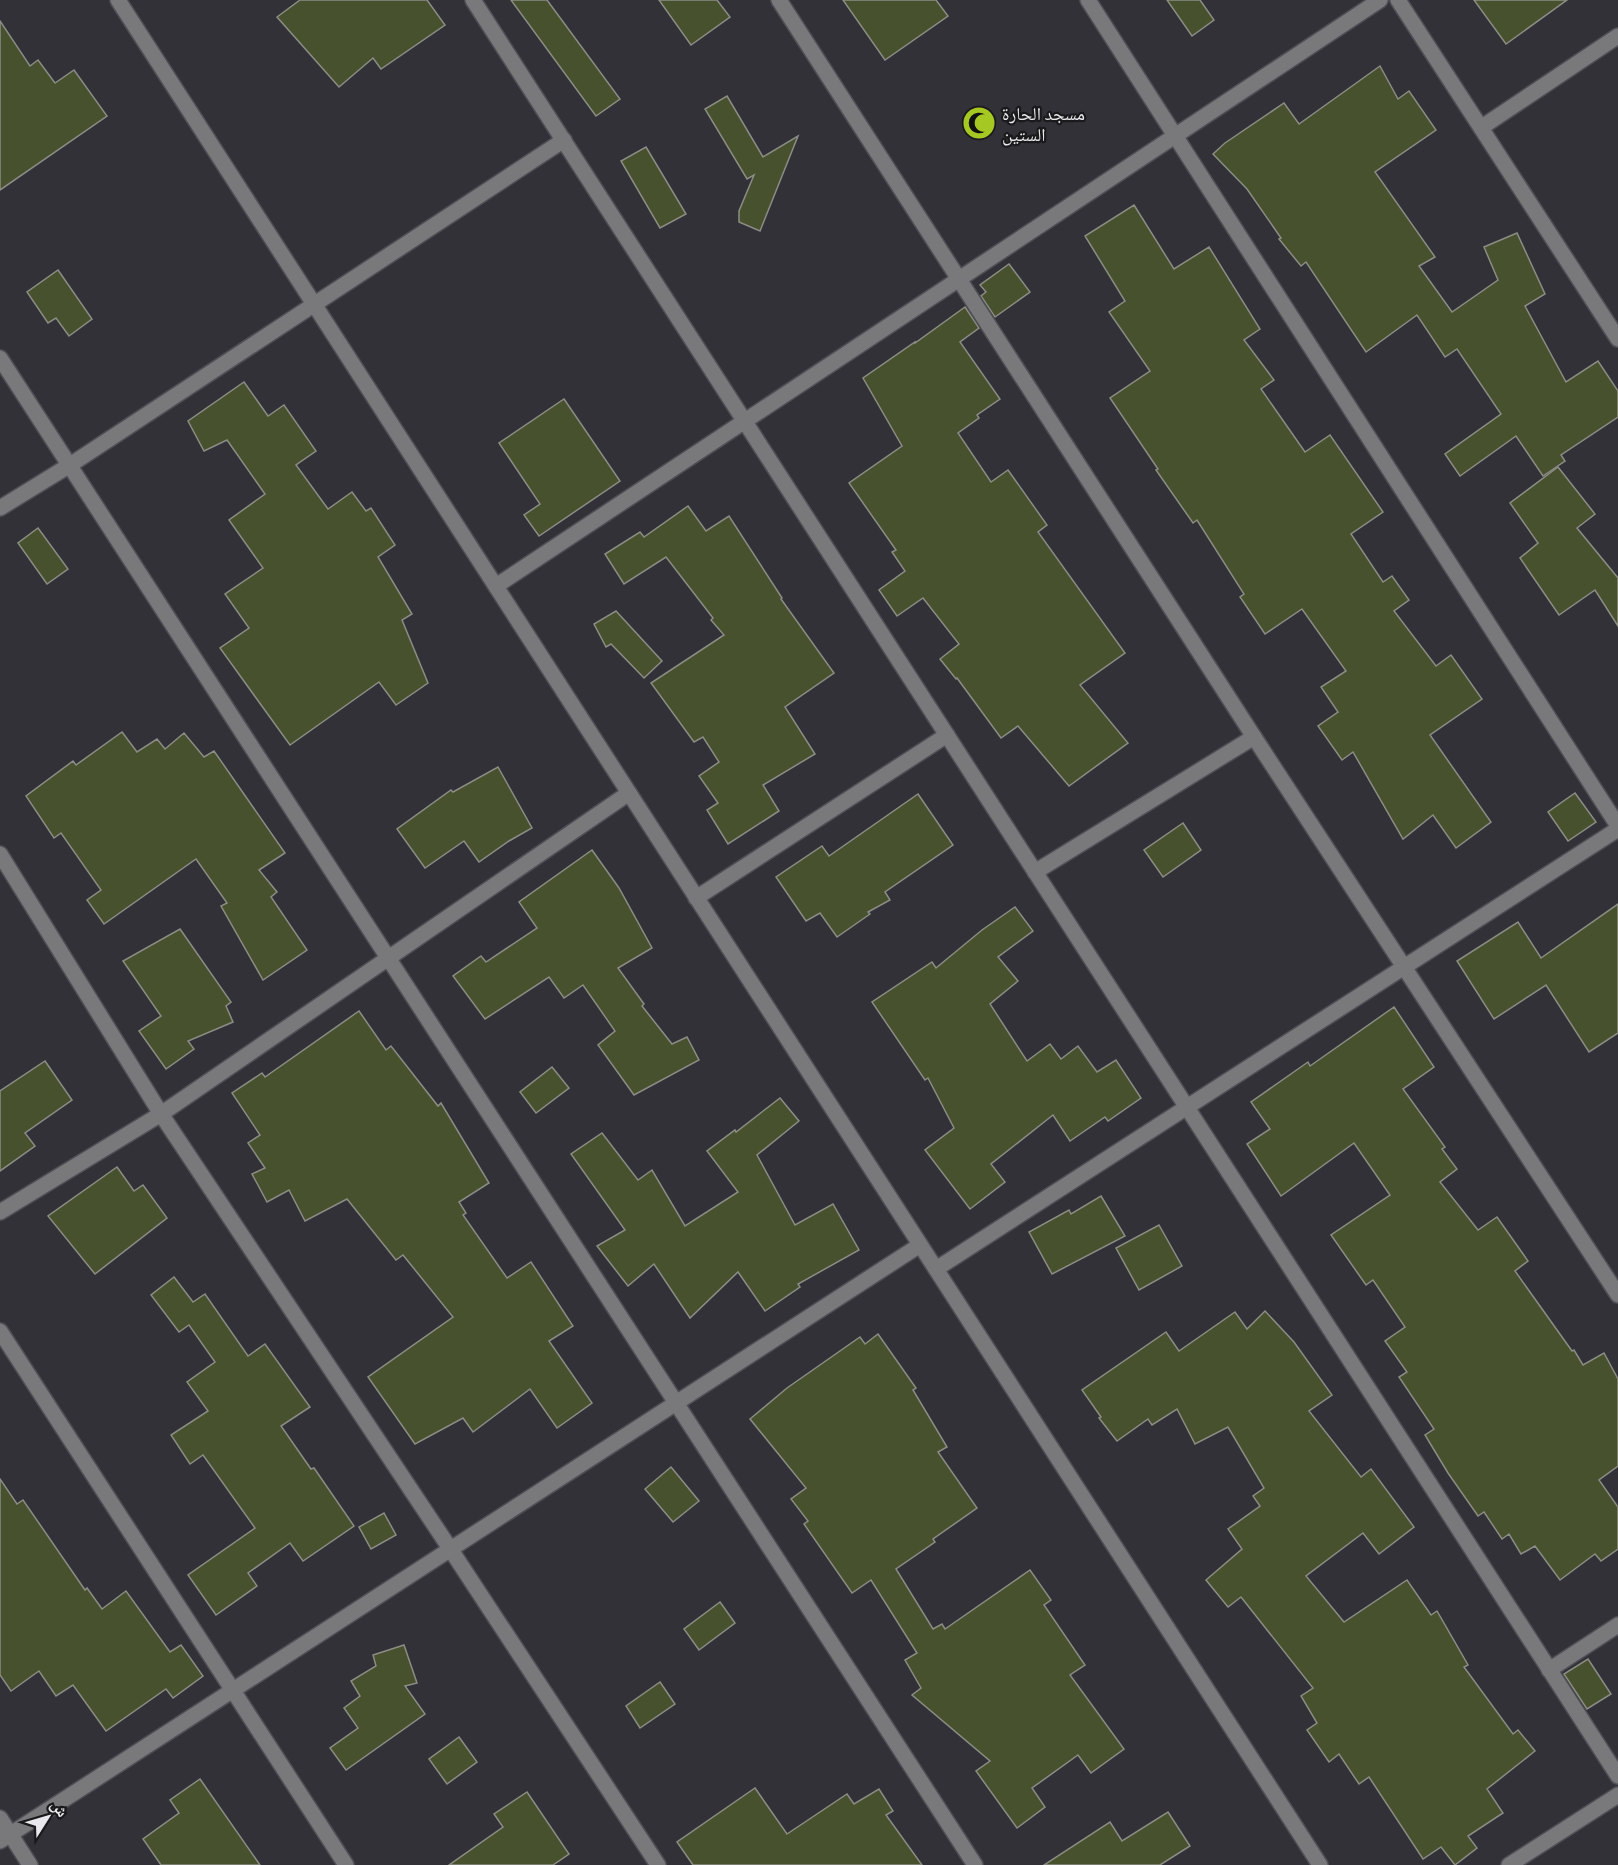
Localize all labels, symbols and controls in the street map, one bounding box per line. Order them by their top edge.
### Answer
place label: مسجد الحارة الستين [1002,102,1085,146]
mosque icon: مسجد الحارة الستين [961,105,997,141]
north arrow [18,1787,78,1847]
text: ش [47,1795,73,1821]

